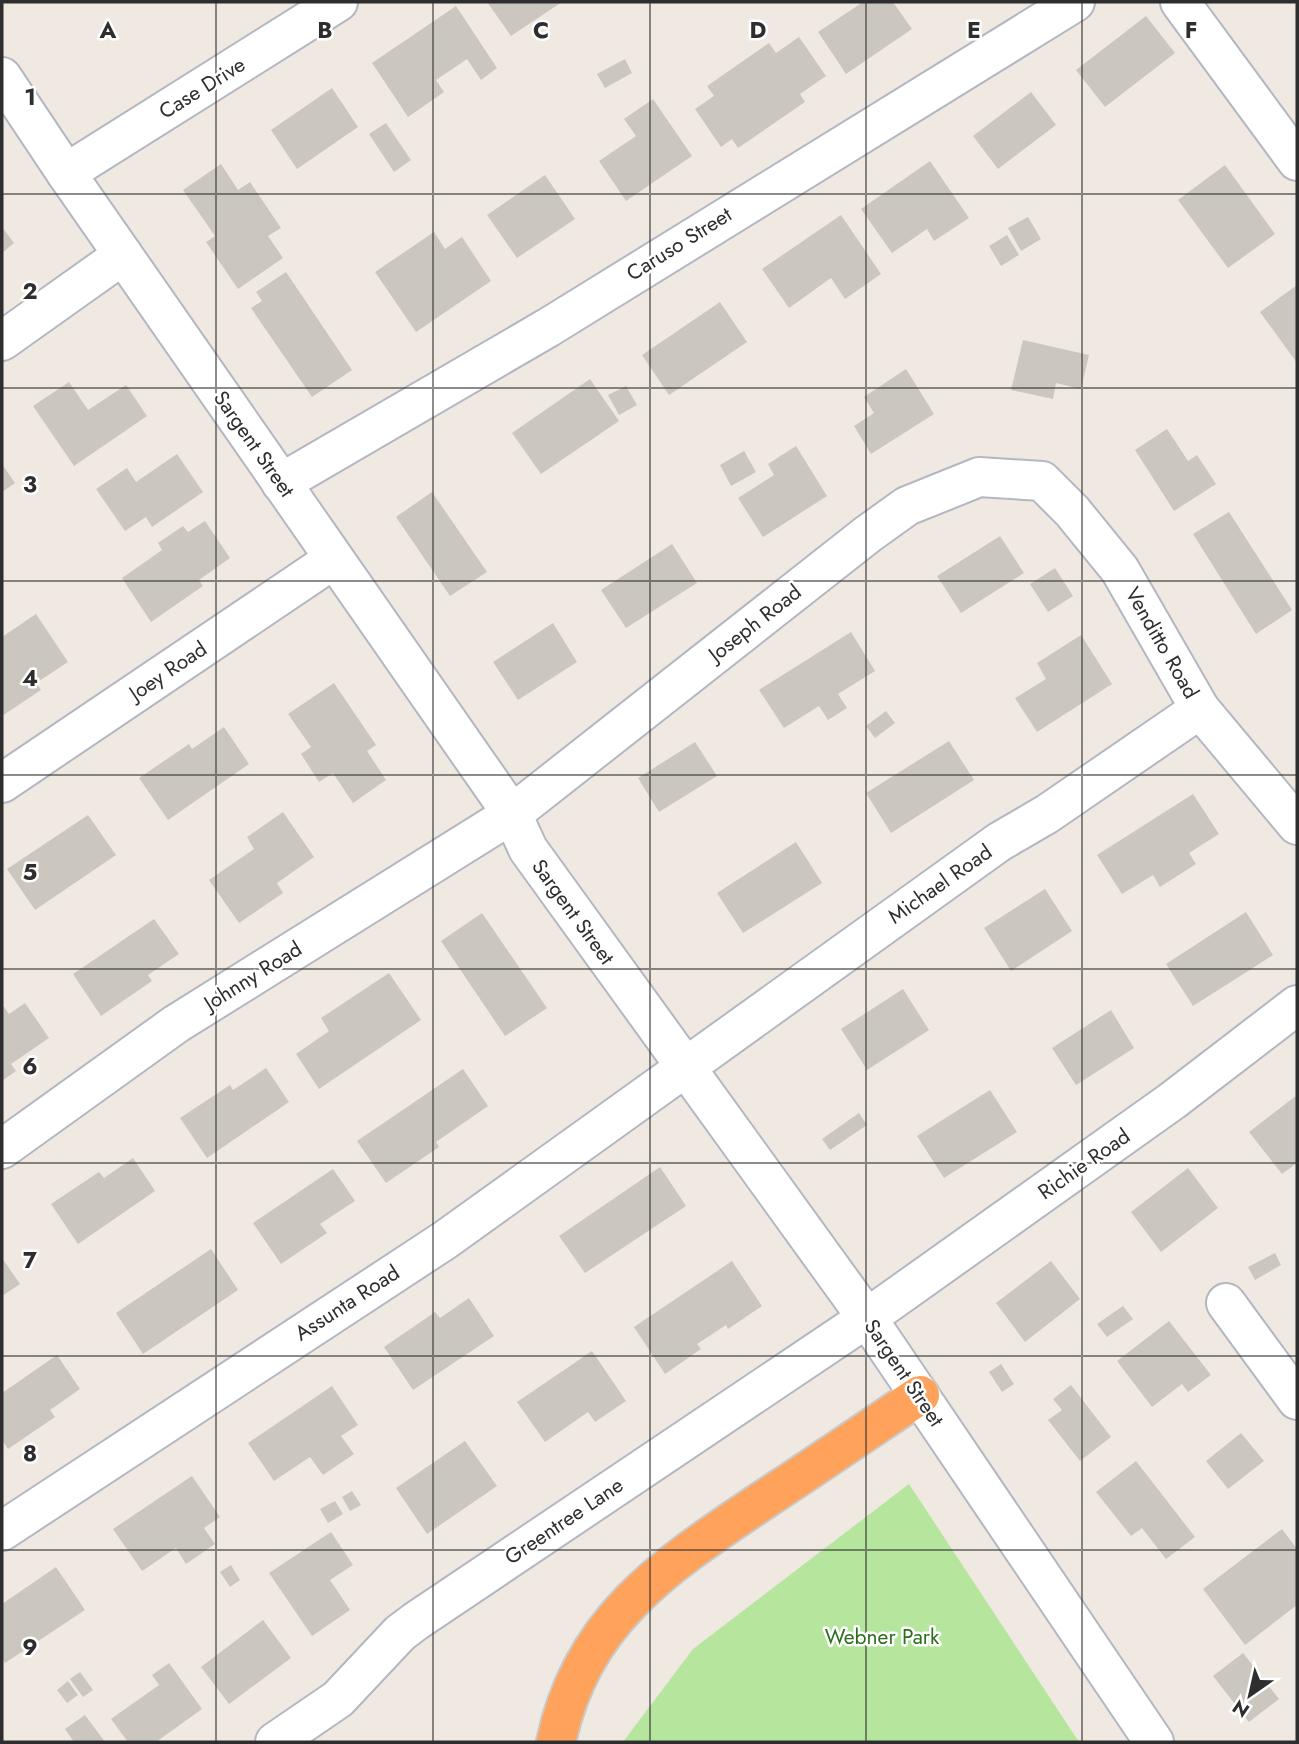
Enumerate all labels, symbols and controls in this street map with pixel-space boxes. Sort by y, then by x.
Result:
text: A [99,13,117,47]
text: B [317,13,333,47]
text: C [533,13,549,47]
text: D [750,13,767,47]
text: E [967,13,981,47]
text: F [1185,13,1197,47]
street label: Case Drive [153,50,251,126]
text: 1 [24,80,36,114]
street label: Caruso Street [621,200,737,288]
text: 2 [22,274,38,308]
street label: Sargent Street [206,385,302,503]
text: 3 [23,467,37,501]
street label: Joseph Road [700,577,808,671]
street label: Venditto Road [1118,582,1206,704]
street label: Joey Road [121,634,213,710]
text: 4 [22,661,38,695]
street label: Michael Road [882,837,998,931]
street label: Sargent Street [524,853,622,971]
text: 5 [23,855,37,889]
street label: Johnny Road [196,934,308,1020]
text: 6 [22,1049,38,1083]
street label: Richie Road [1032,1121,1136,1207]
text: 7 [23,1243,37,1277]
street label: Assunta Road [289,1258,405,1348]
street label: Sargent Street [857,1313,951,1433]
text: 8 [23,1436,37,1470]
street label: Greentree Lane [499,1470,629,1572]
park label: Webner Park [825,1622,940,1652]
text: 9 [22,1630,38,1664]
north arrow [1215,1660,1285,1730]
text: N [1227,1693,1255,1724]

